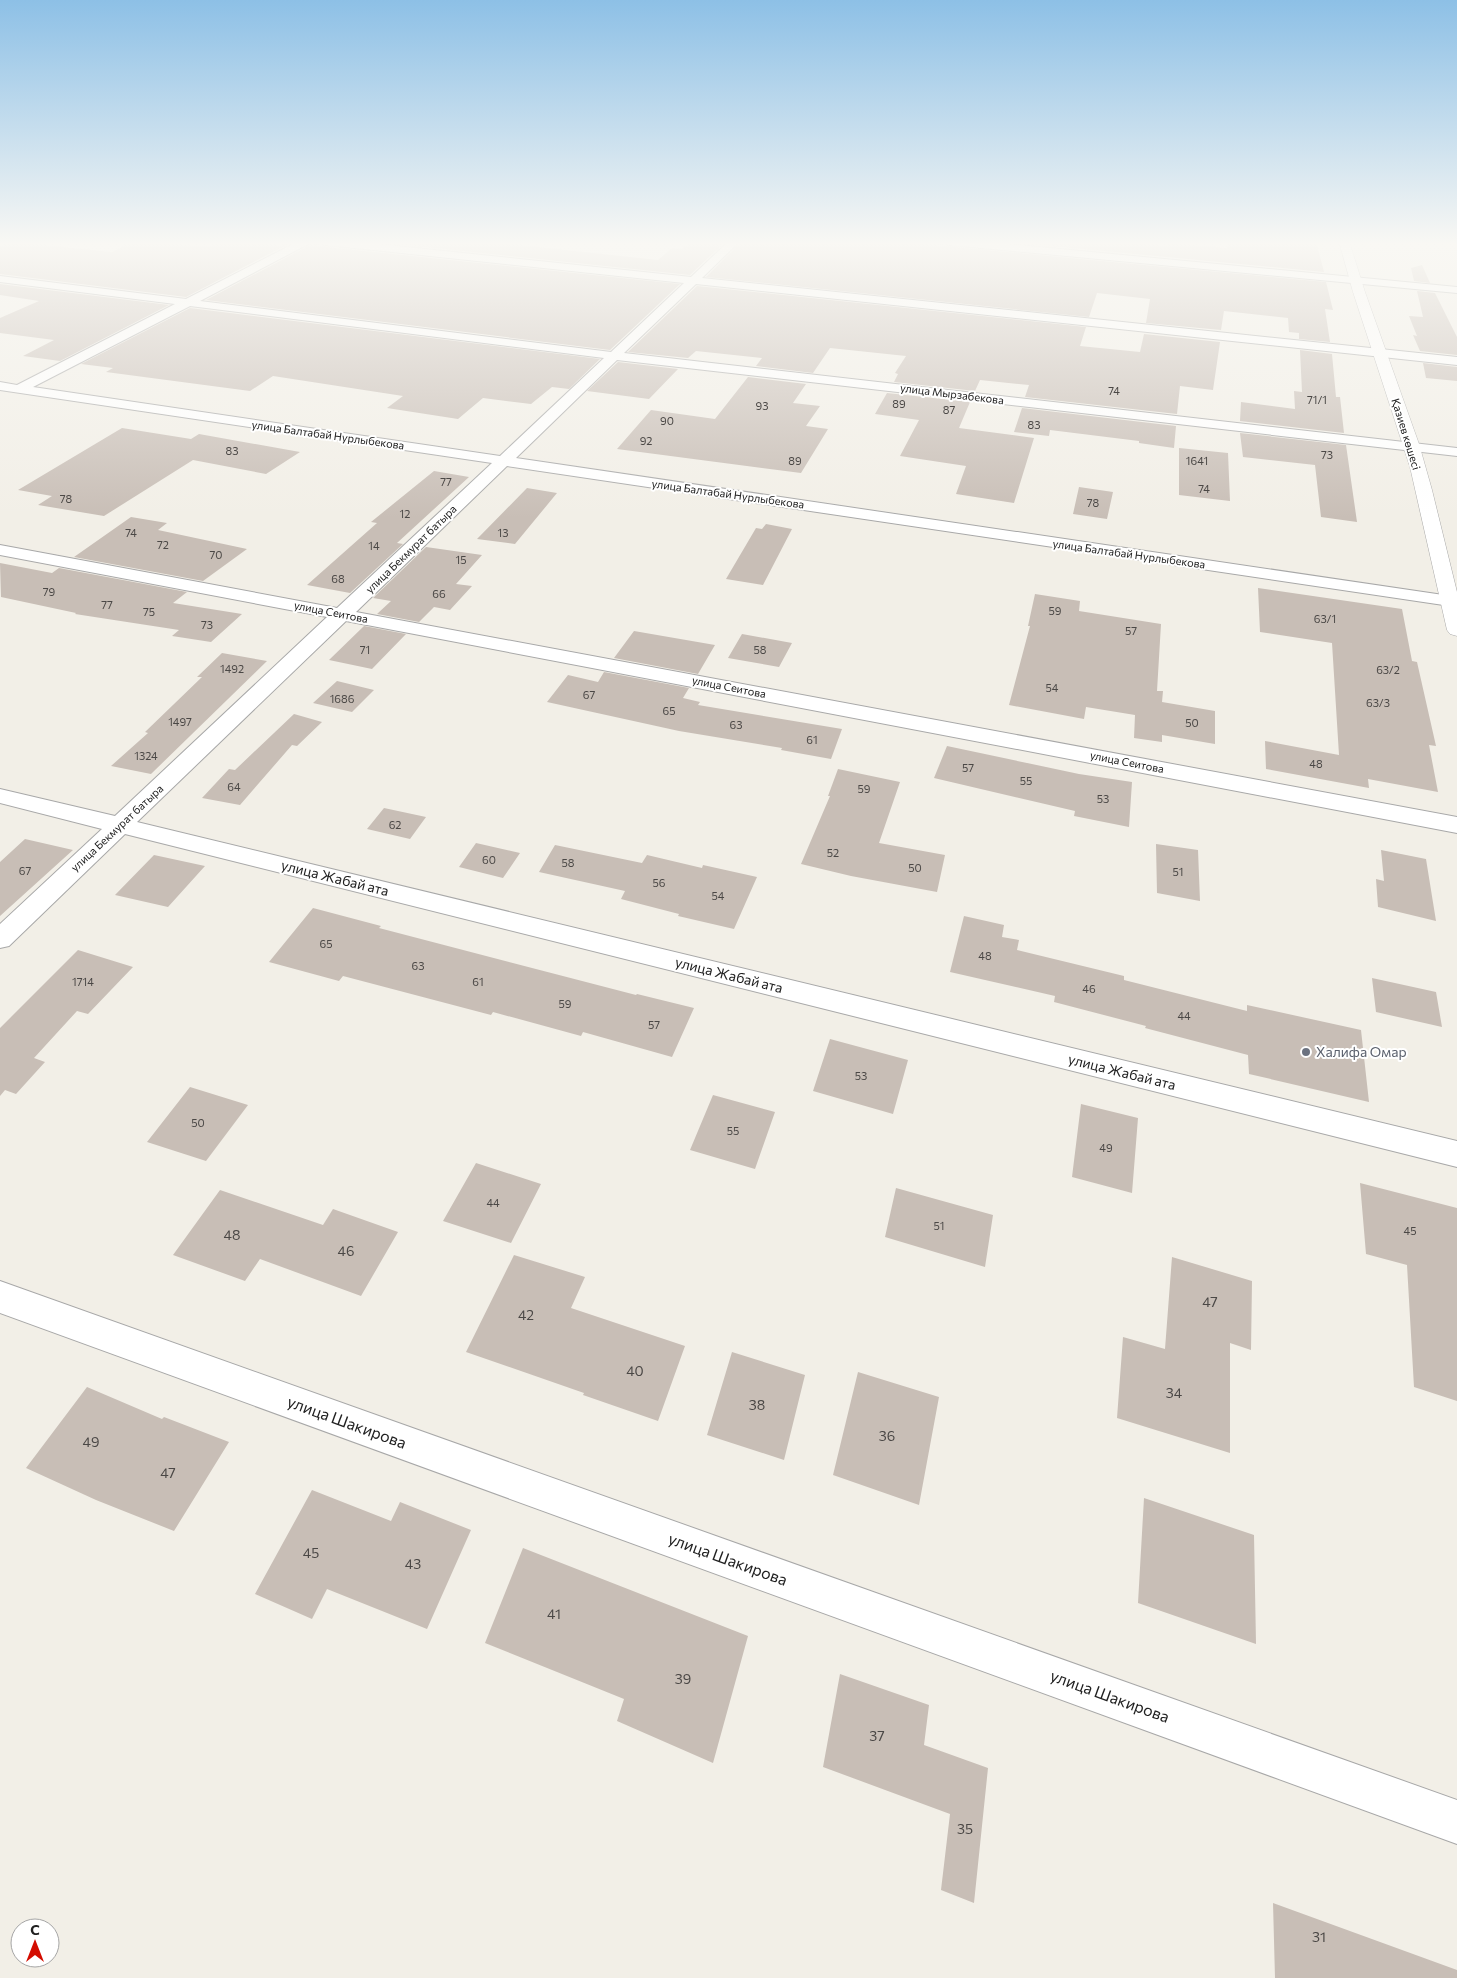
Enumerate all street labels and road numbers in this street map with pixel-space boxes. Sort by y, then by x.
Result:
street label: улица Мырзабекова [899,381,1005,406]
street label: Қазиев көшесі [1389,396,1424,471]
street label: улица Балтабай Нурлыбекова [251,417,405,452]
street label: улица Балтабай Нурлыбекова [651,476,805,511]
street label: улица Бекмурат батыра [362,502,459,595]
street label: улица Балтабай Нурлыбекова [1052,536,1206,571]
street label: улица Сеитова [293,598,369,625]
street label: улица Сеитова [691,673,767,700]
street label: улица Сеитова [1089,748,1165,775]
street label: улица Бекмурат батыра [68,782,165,874]
street label: улица Жабай ата [280,856,391,899]
street label: улица Жабай ата [674,953,785,996]
street label: улица Жабай ата [1067,1050,1178,1093]
street label: улица Шакирова [285,1391,409,1452]
street label: улица Шакирова [666,1528,790,1589]
street label: улица Шакирова [1048,1665,1172,1726]

